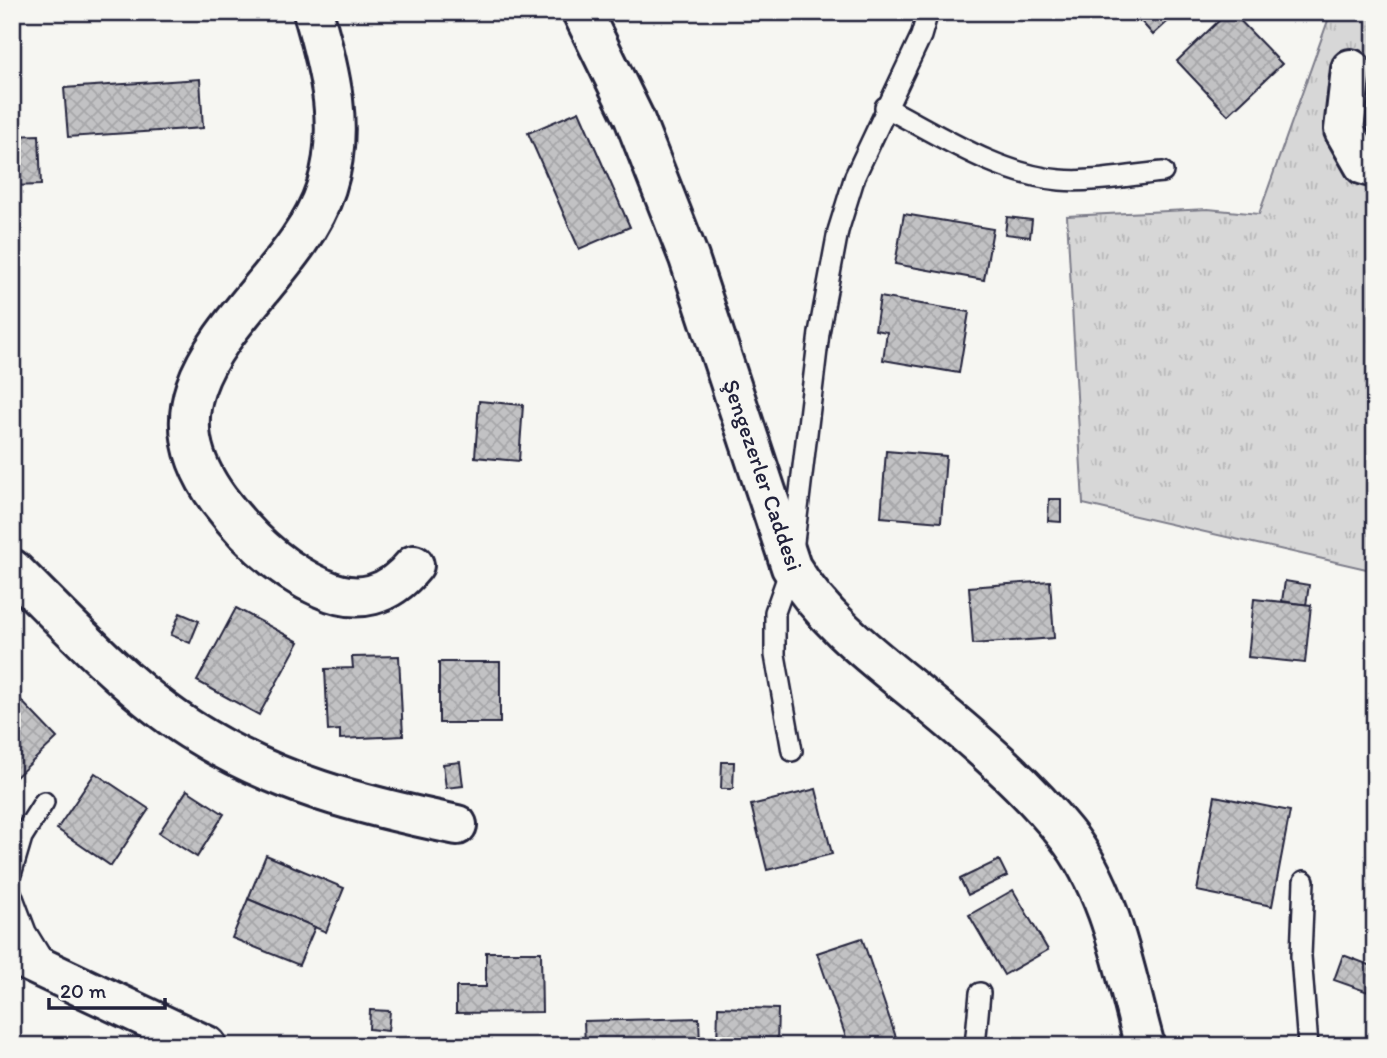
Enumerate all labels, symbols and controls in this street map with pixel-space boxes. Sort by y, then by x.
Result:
street label: Şengezerler Caddesi [717,376,809,574]
scale bar [49,967,164,1011]
text: 20 m [60,978,107,1003]

